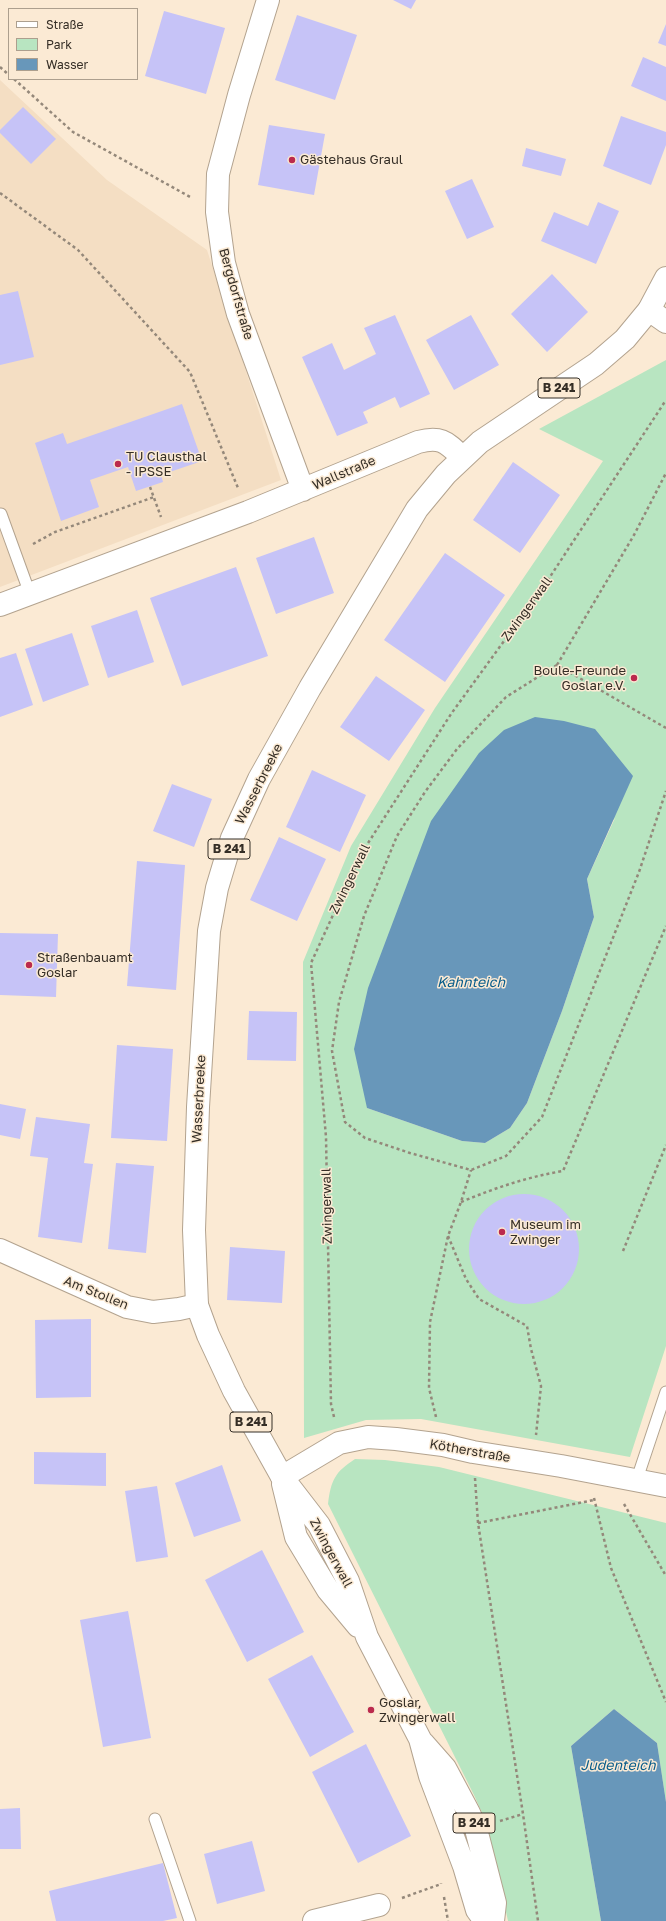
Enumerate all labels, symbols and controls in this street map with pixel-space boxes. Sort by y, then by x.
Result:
legend [8,8,138,80]
text: Straße [46,17,84,32]
text: Park [46,37,72,52]
text: Wasser [46,57,88,72]
place label: Gästehaus Graul [300,152,403,168]
marker: Gästehaus Graul [287,155,297,165]
street label: Bergdorfstraße [215,246,257,342]
road number: B 241 [538,378,580,398]
place label: TU Clausthal - IPSSE [126,449,207,480]
street label: Wallstraße [310,453,378,493]
marker: TU Clausthal - IPSSE [113,459,123,469]
street label: Zwingerwall [498,574,556,644]
place label: Boule-Freunde Goslar e.V. [534,663,626,694]
marker: Boule-Freunde Goslar e.V. [629,673,639,683]
street label: Wasserbreeke [232,741,286,827]
road number: B 241 [208,839,250,859]
street label: Zwingerwall [326,841,374,917]
place label: Straßenbauamt Goslar [37,950,133,981]
marker: Straßenbauamt Goslar [24,960,34,970]
water label: Kahnteich [437,975,505,991]
street label: Wasserbreeke [189,1054,209,1144]
street label: Zwingerwall [319,1168,335,1244]
place label: Museum im Zwinger [510,1217,581,1248]
marker: Museum im Zwinger [497,1227,507,1237]
street label: Am Stollen [61,1273,131,1313]
road number: B 241 [230,1412,272,1432]
street label: Kötherstraße [428,1436,512,1466]
street label: Zwingerwall [306,1516,356,1590]
place label: Goslar, Zwingerwall [379,1695,455,1726]
marker: Goslar, Zwingerwall [366,1705,376,1715]
water label: Judenteich [580,1758,656,1774]
road number: B 241 [453,1813,495,1833]

